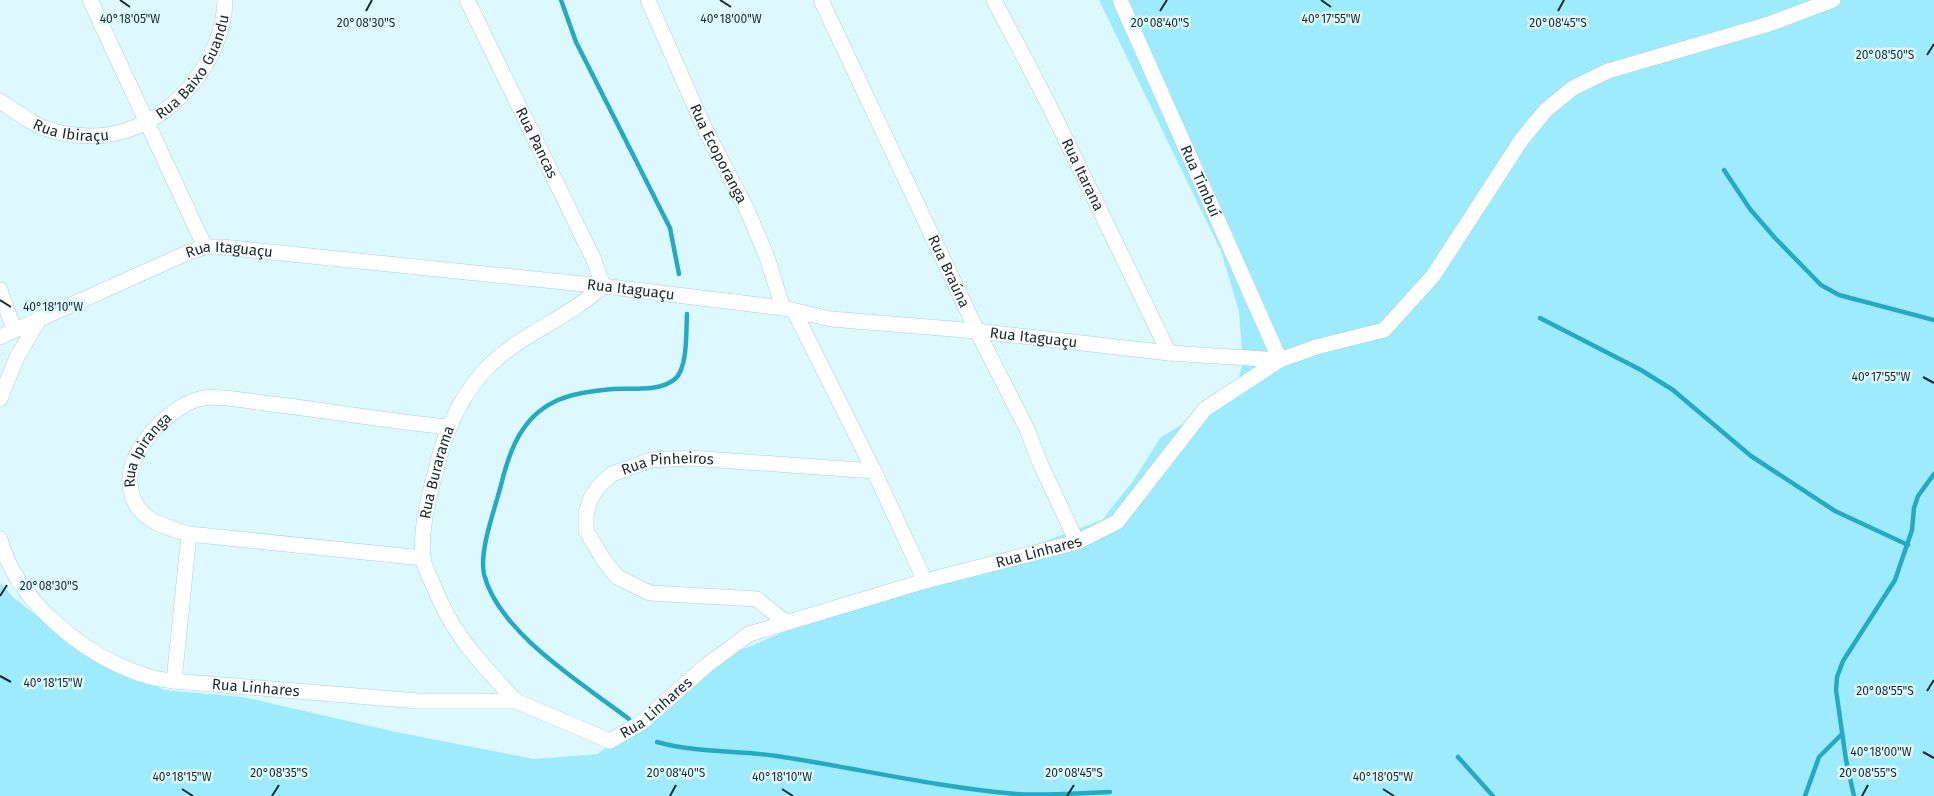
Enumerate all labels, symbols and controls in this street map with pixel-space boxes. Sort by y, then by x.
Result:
text: 40°18'05"W [100,12,160,26]
text: 40°18'00"W [700,12,762,26]
text: 40°17'55"W [1302,12,1361,26]
street label: Rua Baixo Guandu [152,13,233,123]
text: 20°08'30"S [337,16,396,30]
text: 20°08'40"S [1131,16,1190,30]
text: 20°08'45"S [1529,16,1587,30]
text: 20°08'50"S [1856,48,1915,62]
street label: Rua Ecoporanga [686,101,751,206]
street label: Rua Pancas [512,104,562,181]
street label: Rua Ibiraçu [30,115,110,145]
street label: Rua Itarana [1058,136,1108,214]
street label: Rua Timbuí [1177,142,1224,220]
street label: Rua Braúna [924,232,974,311]
street label: Rua Itaguaçu [183,238,274,262]
street label: Rua Itaguaçu [586,275,676,304]
text: 40°18'10"W [23,300,83,314]
street label: Rua Itaguaçu [989,324,1078,351]
text: 40°17'55"W [1852,370,1911,384]
street label: Rua Ipiranga [121,408,175,488]
street label: Rua Burarama [416,423,458,520]
street label: Rua Pinheiros [619,449,715,479]
street label: Rua Linhares [994,532,1085,572]
text: 20°08'30"S [20,579,79,593]
street label: Rua Linhares [617,673,696,742]
street label: Rua Linhares [211,675,300,700]
text: 40°18'15"W [23,676,83,690]
text: 20°08'55"S [1856,684,1914,698]
text: 40°18'00"W [1850,745,1912,759]
text: 20°08'35"S [250,766,308,780]
text: 20°08'40"S [647,766,706,780]
text: 20°08'45"S [1045,766,1103,780]
text: 20°08'55"S [1839,766,1897,780]
text: 40°18'15"W [152,770,212,784]
text: 40°18'10"W [752,770,812,784]
text: 40°18'05"W [1353,770,1413,784]

